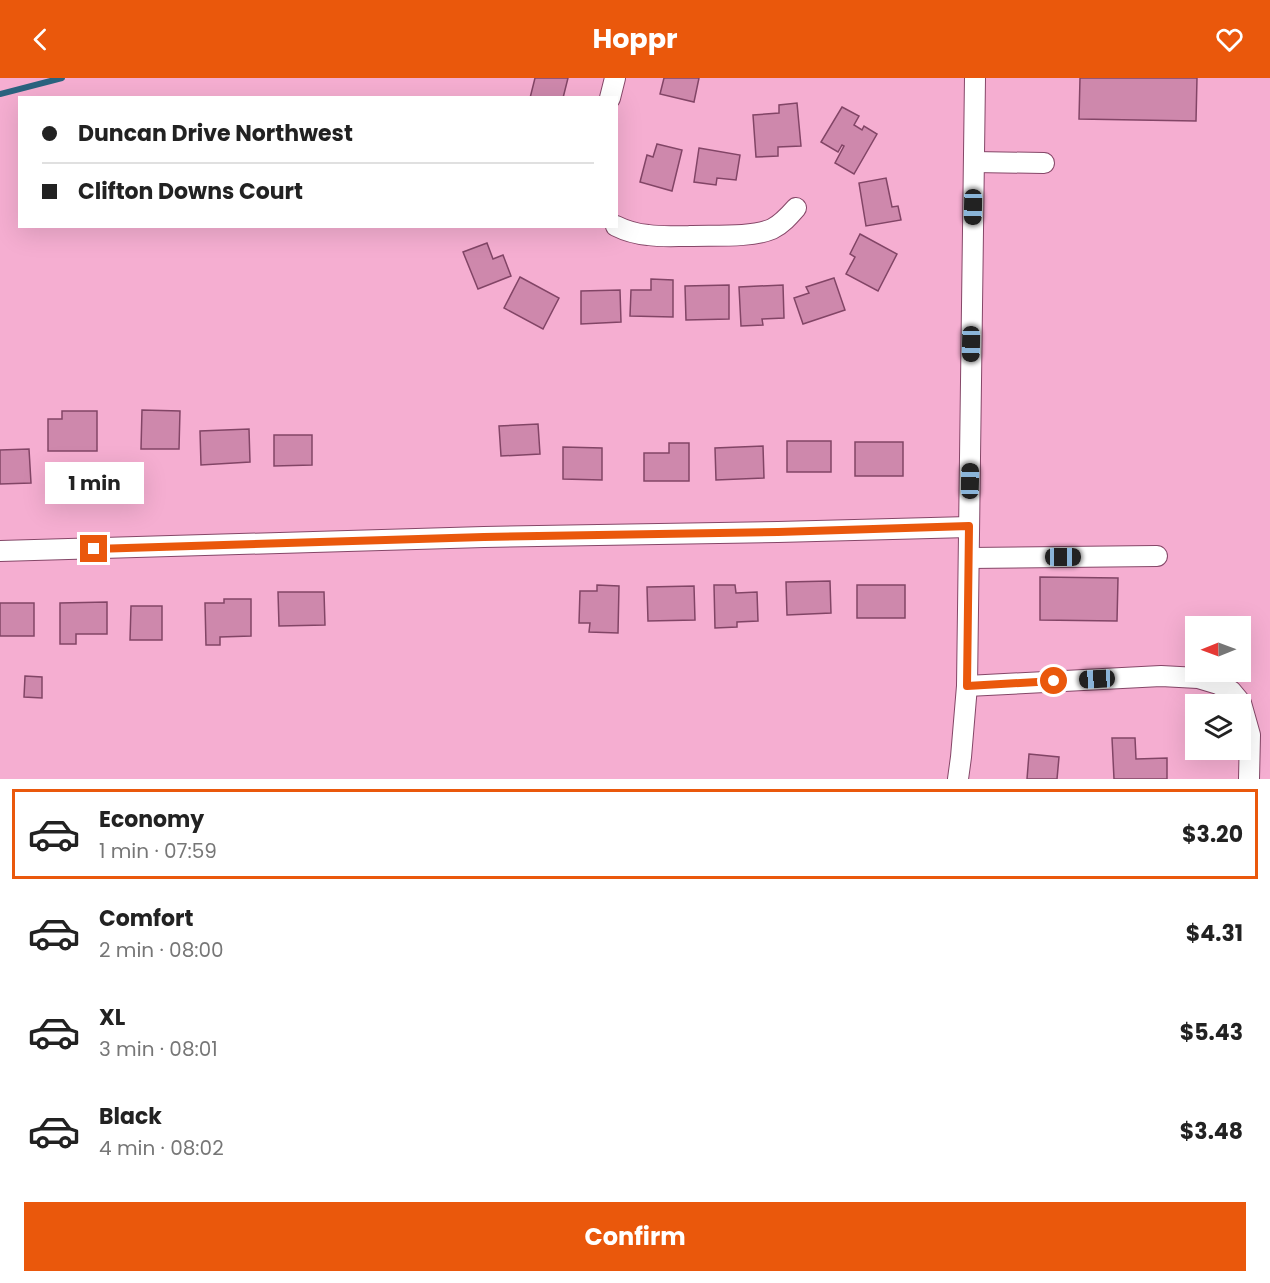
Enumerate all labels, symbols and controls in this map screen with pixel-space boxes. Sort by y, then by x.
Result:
text: Hoppr [592,20,678,57]
icon: back [24,23,57,56]
icon: heart [1213,23,1246,56]
text: Duncan Drive Northwest [78,118,353,149]
text: Clifton Downs Court [78,176,303,207]
car [964,189,982,225]
car [962,326,980,362]
callout: 1 min [44,462,144,504]
car [961,463,979,499]
text: 1 min [68,469,121,497]
route end [80,535,107,562]
car [1045,548,1081,566]
north arrow [1185,616,1251,682]
map controls [1185,616,1251,760]
route start [1040,667,1067,694]
car [1079,669,1115,689]
button: layers [1185,694,1251,760]
text: Economy [99,804,204,835]
icon: car [27,807,81,861]
text: $3.20 [1182,819,1243,850]
text: 1 min · 07:59 [99,837,217,865]
text: Comfort [99,903,193,934]
icon: car [27,906,81,960]
text: $4.31 [1186,918,1243,949]
text: 2 min · 08:00 [99,936,224,964]
text: XL [99,1002,125,1033]
icon: car [27,1005,81,1059]
text: $5.43 [1180,1017,1243,1048]
text: 3 min · 08:01 [99,1035,218,1063]
text: Black [99,1101,162,1132]
icon: car [27,1104,81,1158]
text: $3.48 [1180,1116,1243,1147]
text: 4 min · 08:02 [99,1134,224,1162]
button: Confirm [24,1202,1246,1271]

